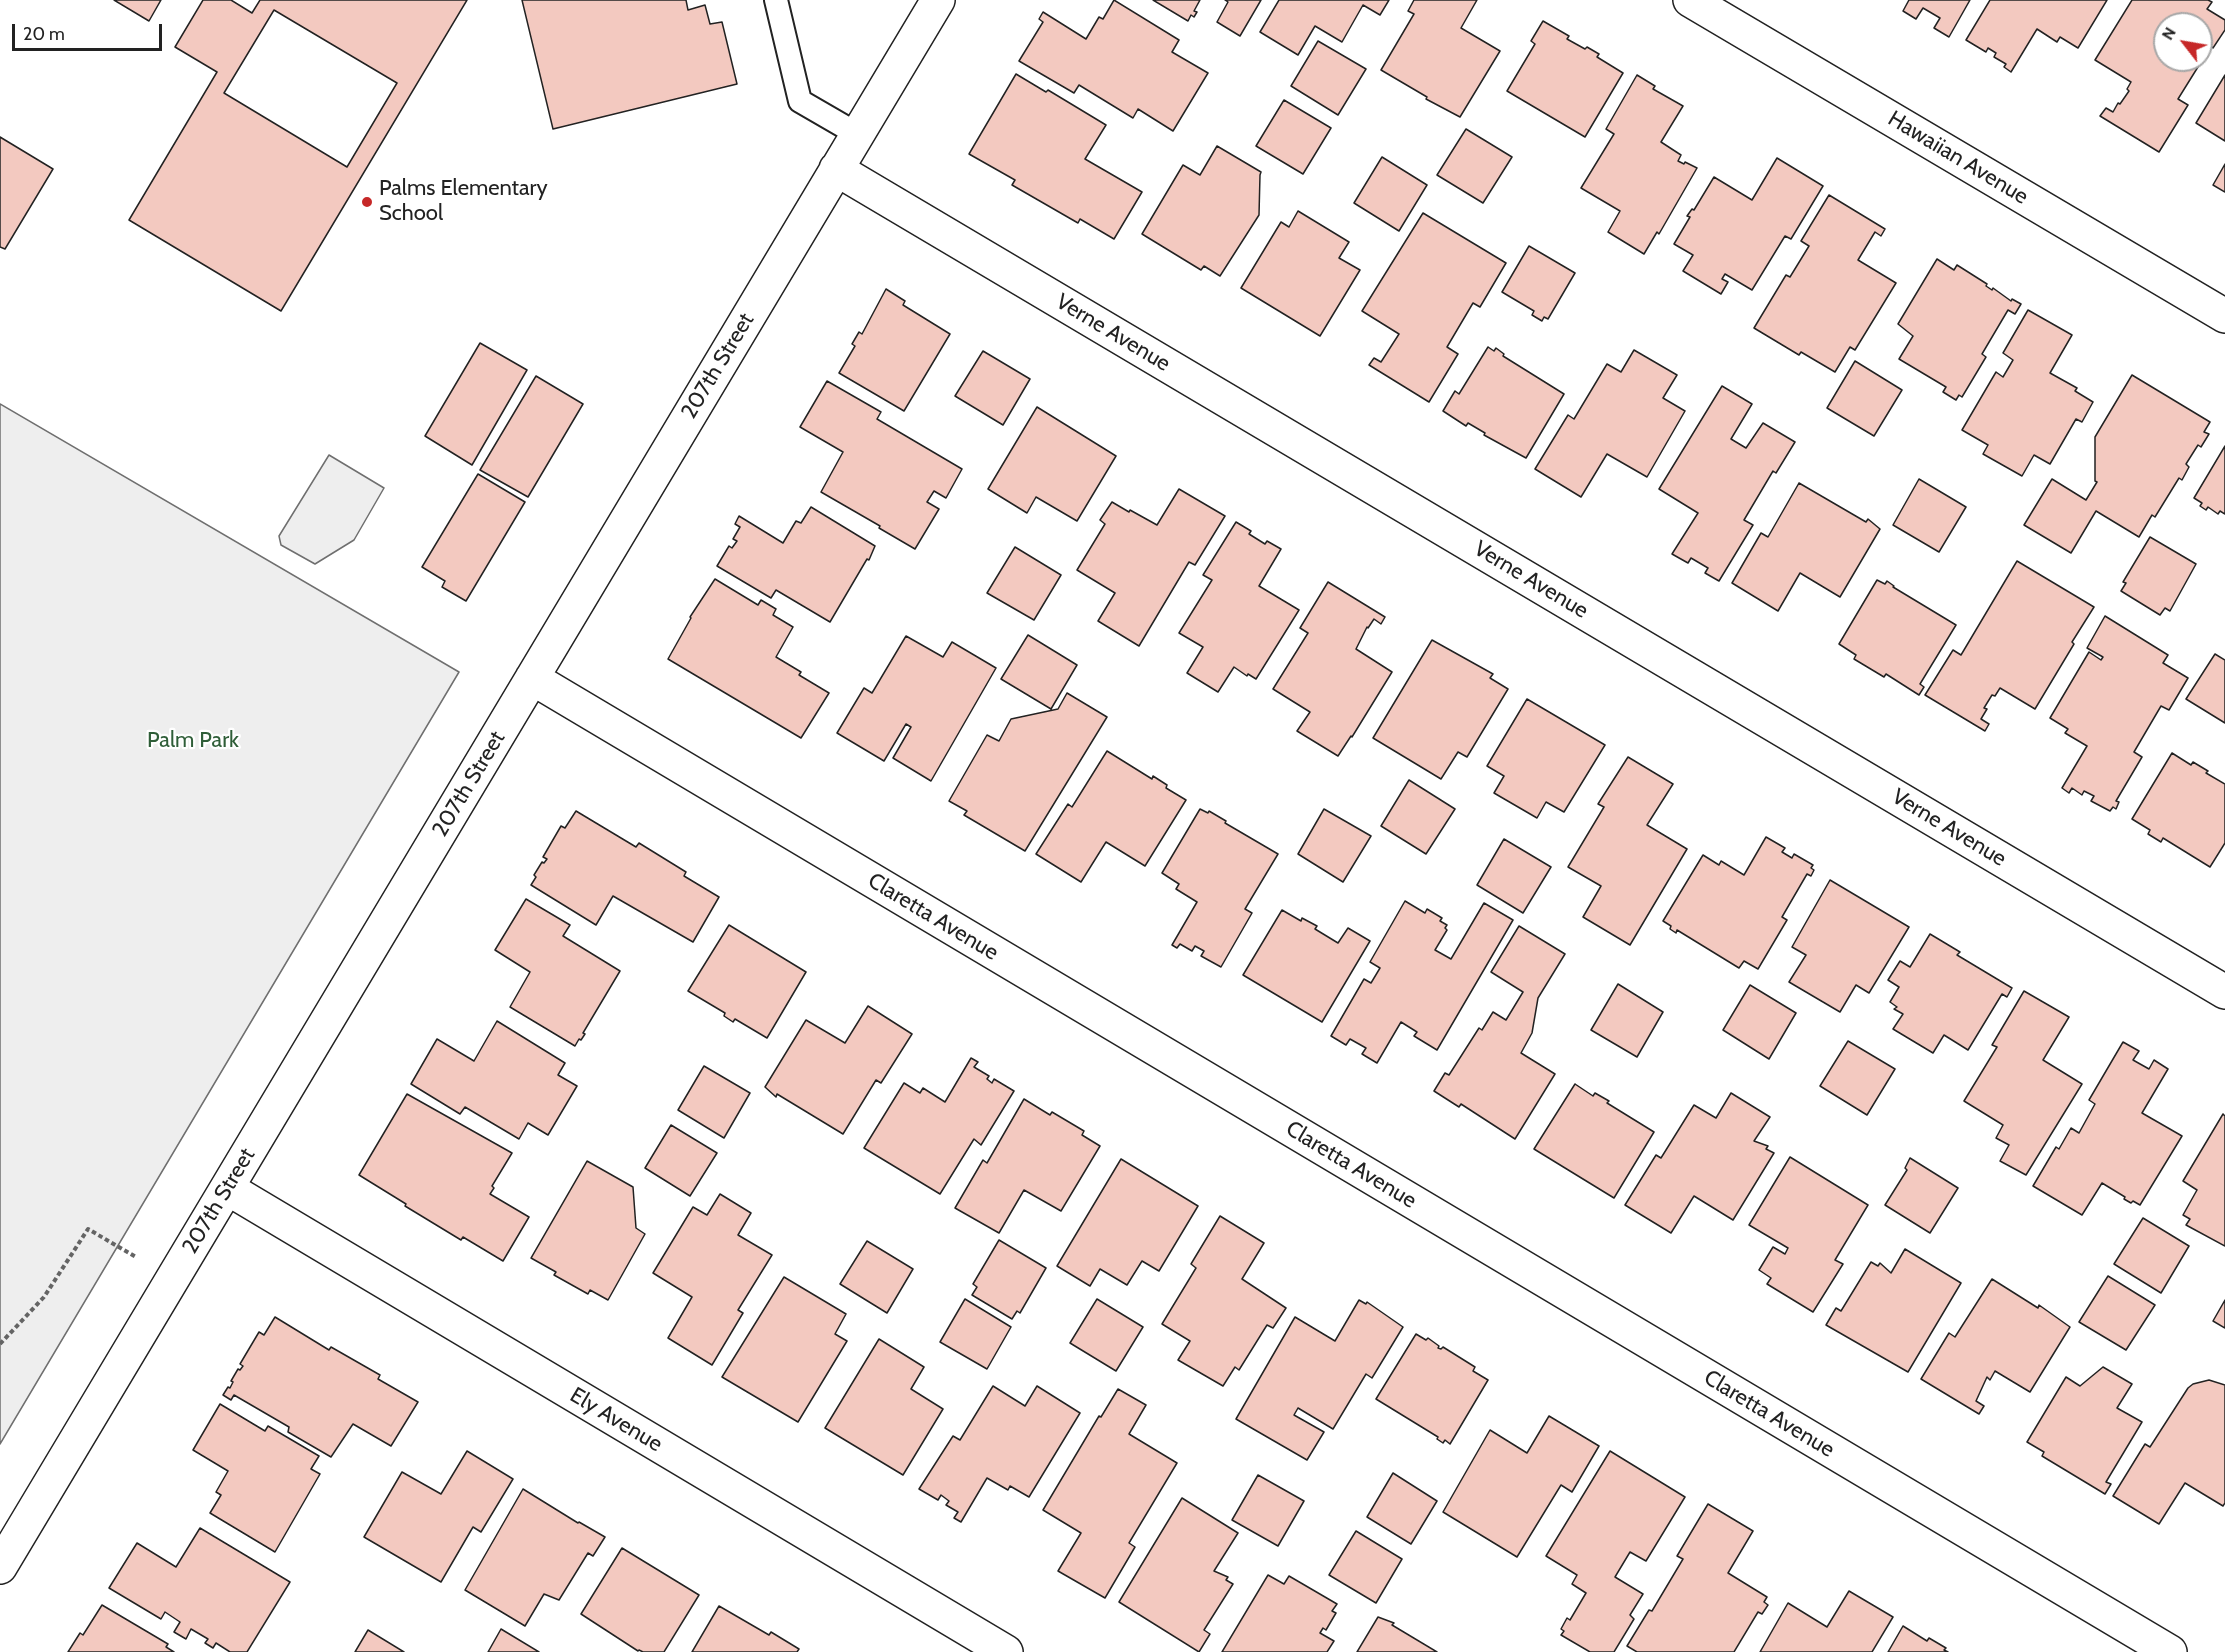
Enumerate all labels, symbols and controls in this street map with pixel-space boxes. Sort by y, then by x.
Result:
scale bar [15,12,165,50]
north arrow [2153,12,2213,72]
text: 20 m [23,23,65,45]
text: N [2158,24,2180,43]
street label: Hawaiian Avenue [1883,106,2033,210]
place label: Palms Elementary School [379,176,548,228]
marker: Palms Elementary School [360,195,374,209]
street label: Verne Avenue [1051,289,1175,377]
street label: 207th Street [676,308,760,424]
street label: Verne Avenue [1469,536,1593,624]
street label: 207th Street [427,726,511,842]
park label: Palm Park [147,728,239,754]
street label: Verne Avenue [1887,784,2011,872]
street label: Claretta Avenue [863,868,1003,966]
street label: Claretta Avenue [1281,1116,1421,1214]
street label: 207th Street [177,1143,261,1259]
street label: Claretta Avenue [1699,1365,1839,1463]
street label: Ely Avenue [565,1382,667,1458]

